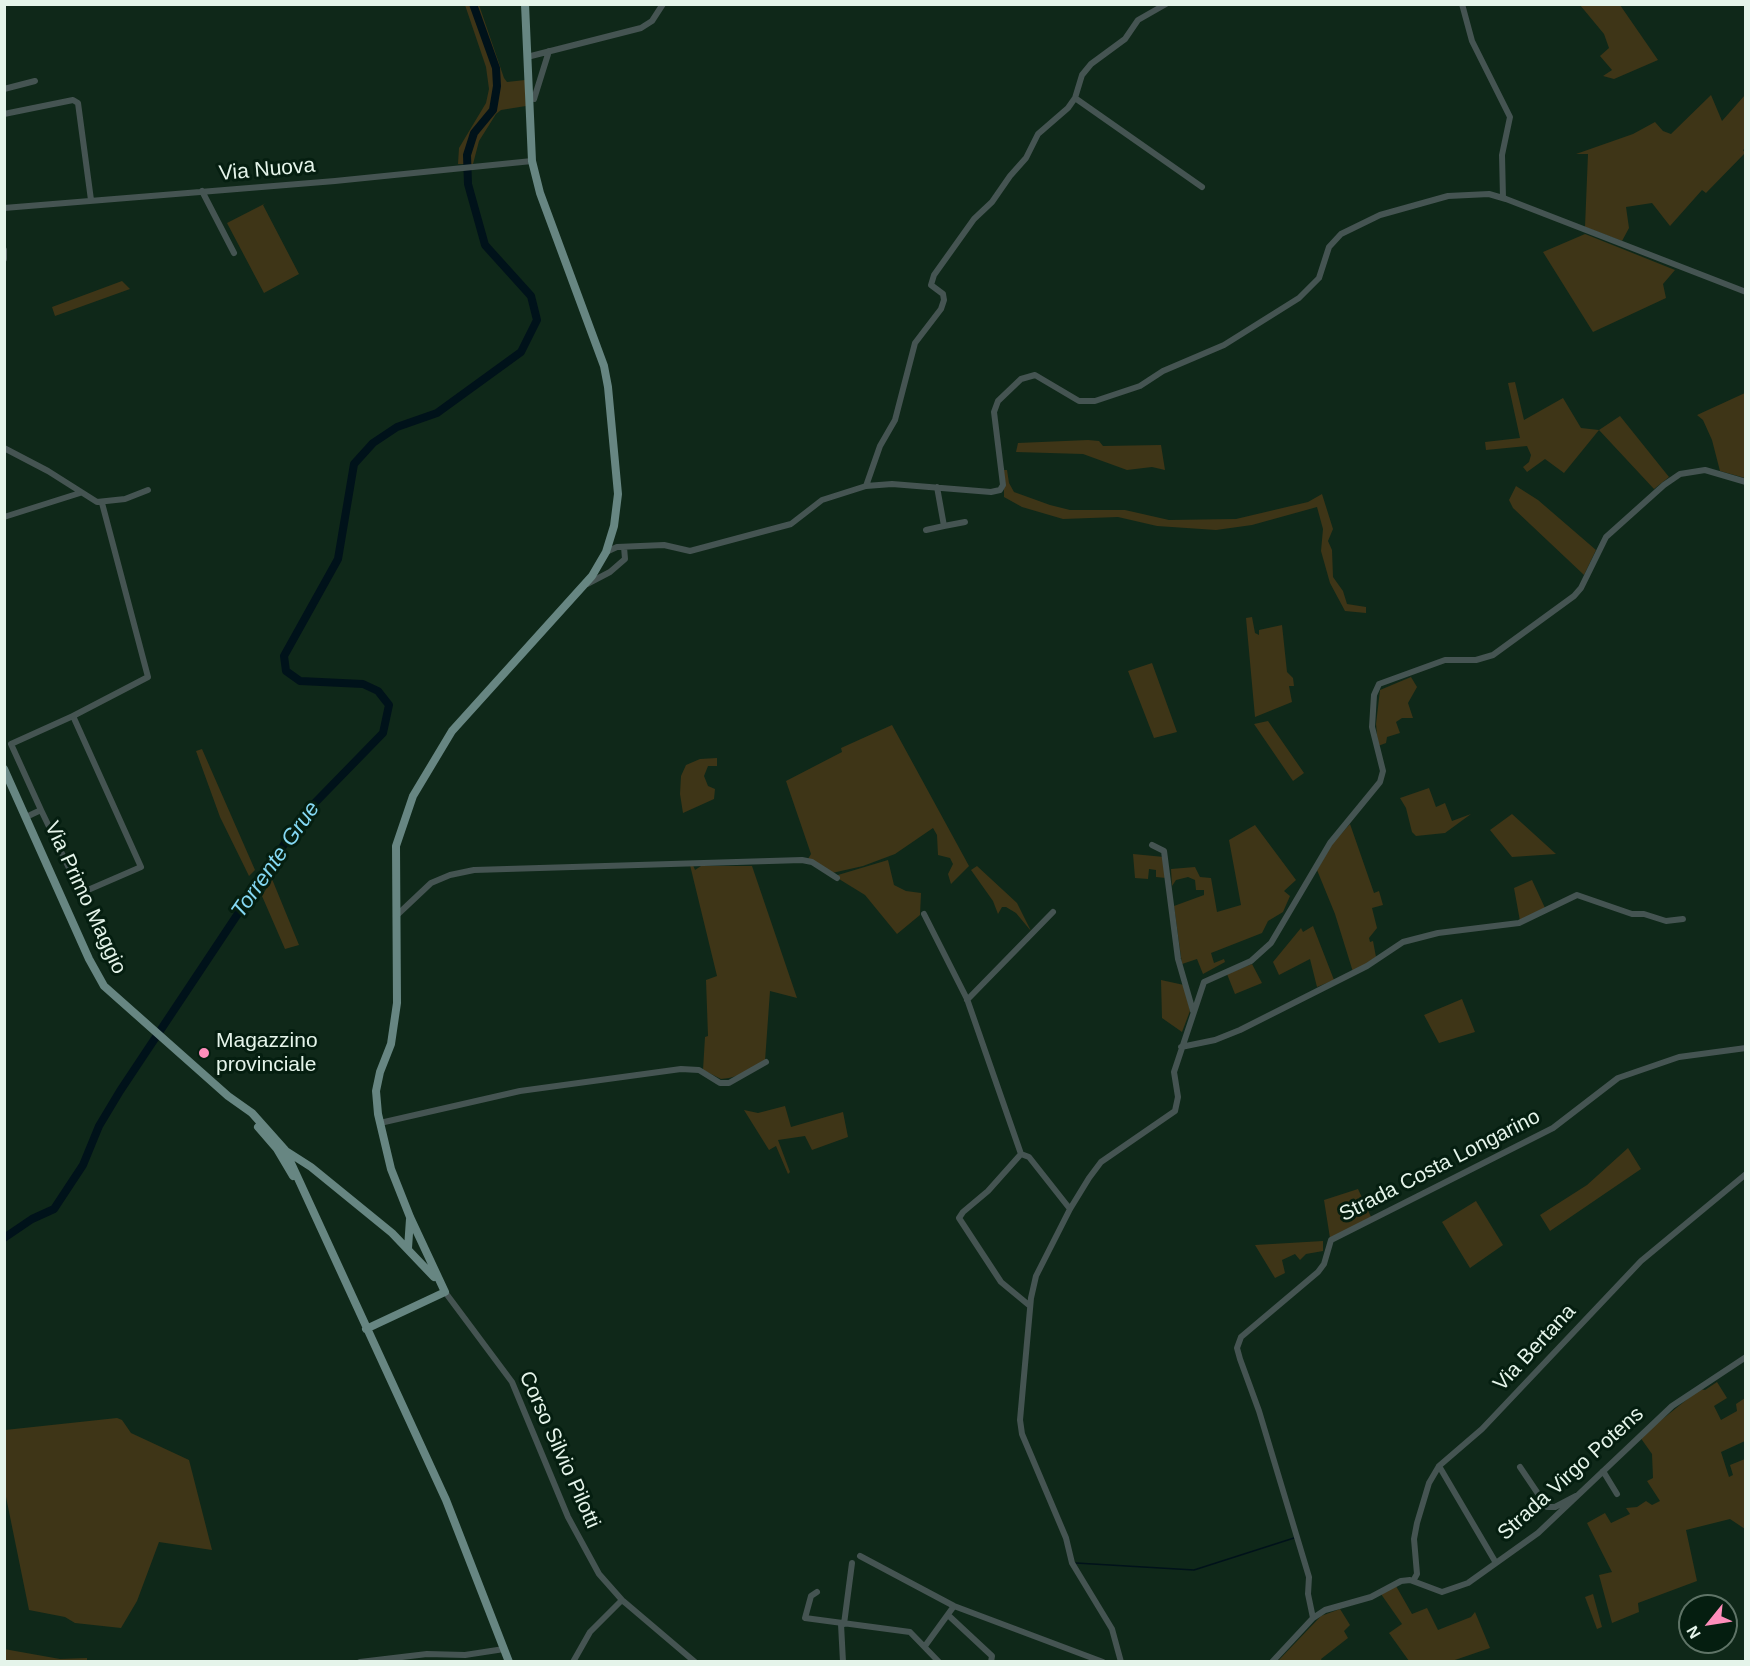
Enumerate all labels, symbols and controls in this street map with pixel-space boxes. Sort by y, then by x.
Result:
street label: Via Nuova [218,153,316,187]
water label: Torrente Grue [226,797,326,923]
street label: Via Primo Maggio [39,818,131,978]
place label: Magazzino provinciale [216,1028,318,1078]
marker: Magazzino provinciale [197,1046,211,1060]
street label: Strada Costa Longarino [1335,1104,1545,1228]
street label: Via Bertana [1488,1299,1582,1397]
street label: Corso Silvio Pilotti [513,1368,605,1532]
street label: Strada Virgo Potens [1493,1402,1649,1546]
north arrow [1678,1594,1738,1654]
text: N [1683,1623,1704,1642]

